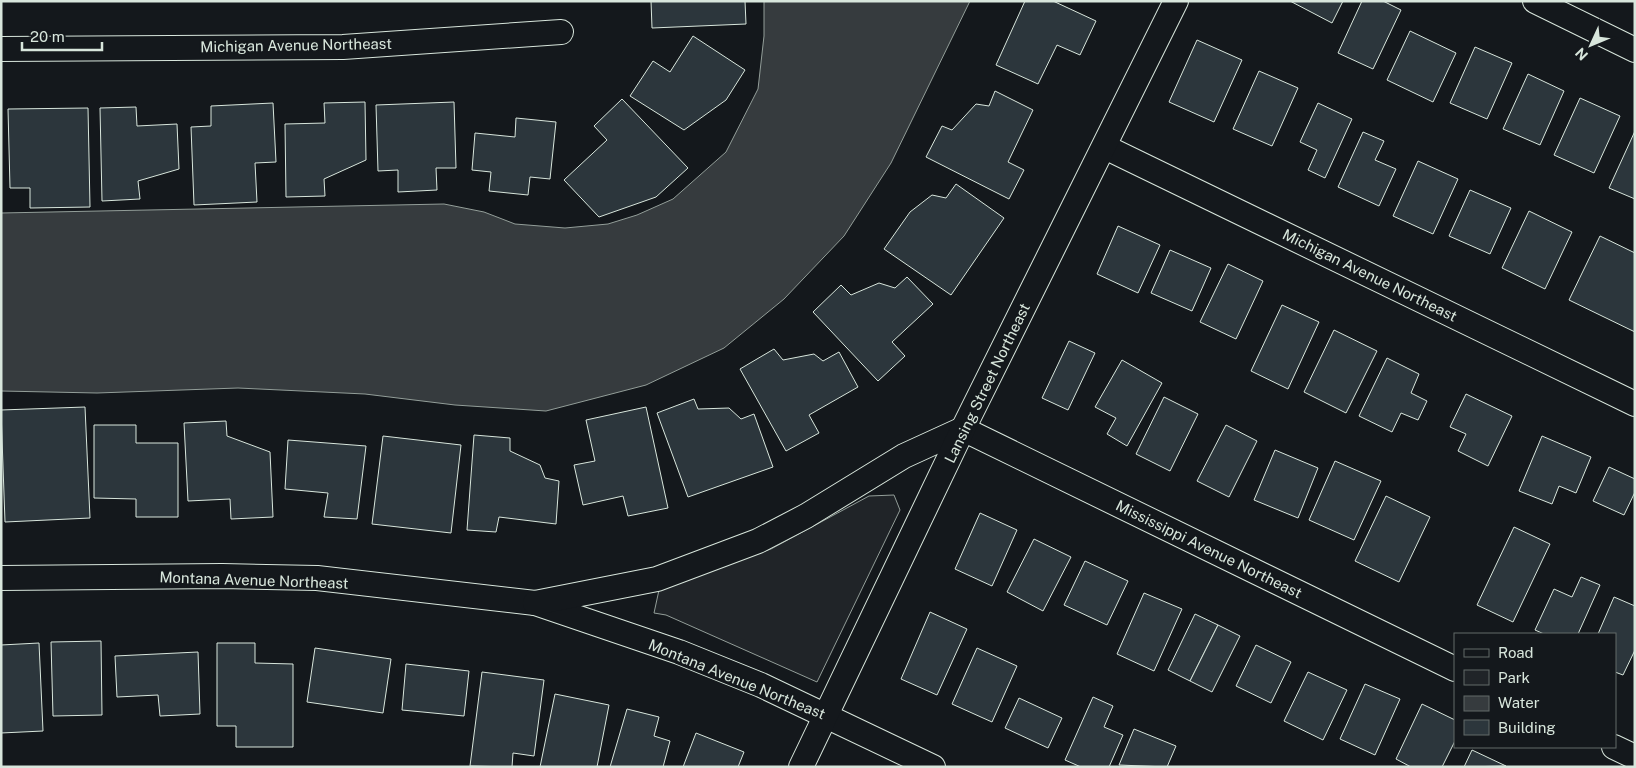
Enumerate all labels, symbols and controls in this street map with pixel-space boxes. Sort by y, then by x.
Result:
scale bar [22,20,102,52]
north arrow [1566,20,1616,70]
text: 20 m [30,28,65,45]
street label: Michigan Avenue Northeast [200,35,392,55]
text: N [1572,45,1591,64]
street label: Michigan Avenue Northeast [1280,225,1460,325]
street label: Lansing Street Northeast [941,300,1033,466]
street label: Mississippi Avenue Northeast [1113,496,1305,602]
street label: Montana Avenue Northeast [159,568,349,592]
legend [1454,633,1616,748]
street label: Montana Avenue Northeast [646,636,828,722]
text: Road [1498,644,1534,661]
text: Park [1498,669,1530,686]
text: Water [1498,694,1540,711]
text: Building [1498,719,1556,736]

